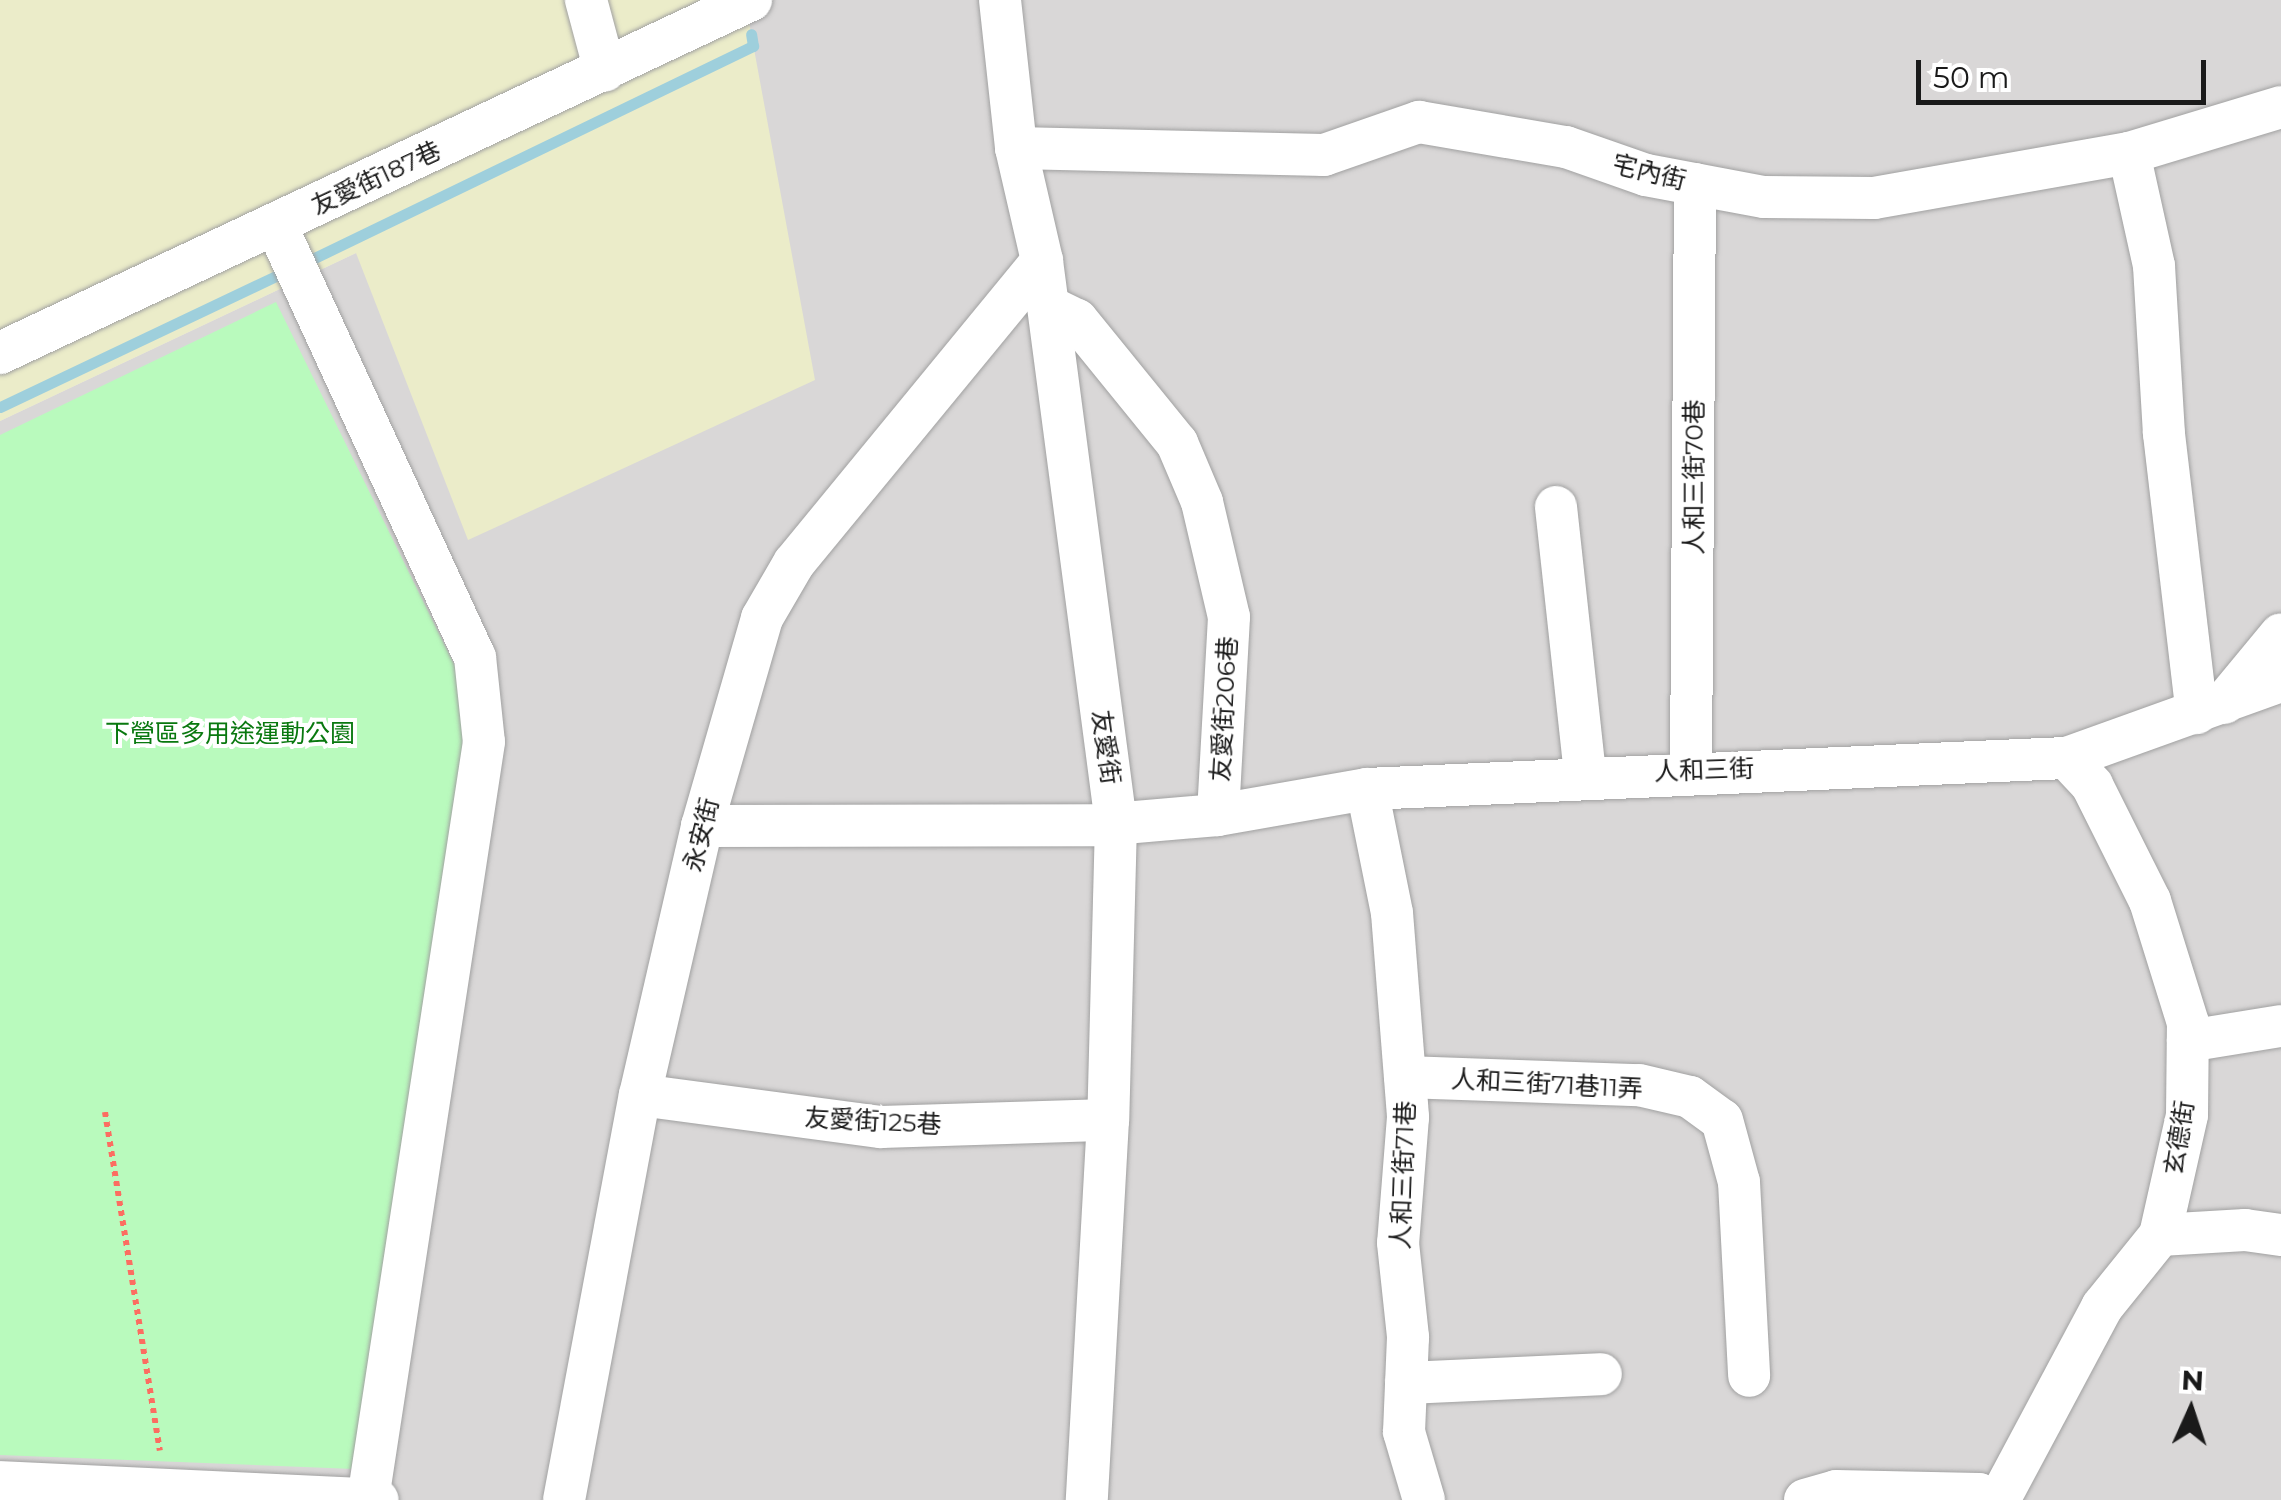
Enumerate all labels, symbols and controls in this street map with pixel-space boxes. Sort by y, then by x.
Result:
scale bar [1921,40,2211,102]
text: 50 m [1933,59,2010,96]
street label: 友愛街187巷 [306,135,446,221]
street label: 宅內街 [1609,148,1689,196]
street label: 人和三街70巷 [1679,399,1709,555]
street label: 友愛街206巷 [1205,635,1243,783]
street label: 友愛街 [1086,708,1126,786]
park label: 下營區多用途運動公園 [105,718,355,748]
street label: 人和三街 [1654,753,1754,787]
street label: 永安街 [677,795,725,875]
street label: 人和三街71巷11弄 [1450,1064,1644,1104]
street label: 玄德街 [2158,1099,2200,1177]
street label: 人和三街71巷 [1385,1100,1421,1250]
street label: 友愛街125巷 [804,1102,942,1140]
north arrow [2141,1360,2241,1460]
text: N [2180,1362,2205,1398]

